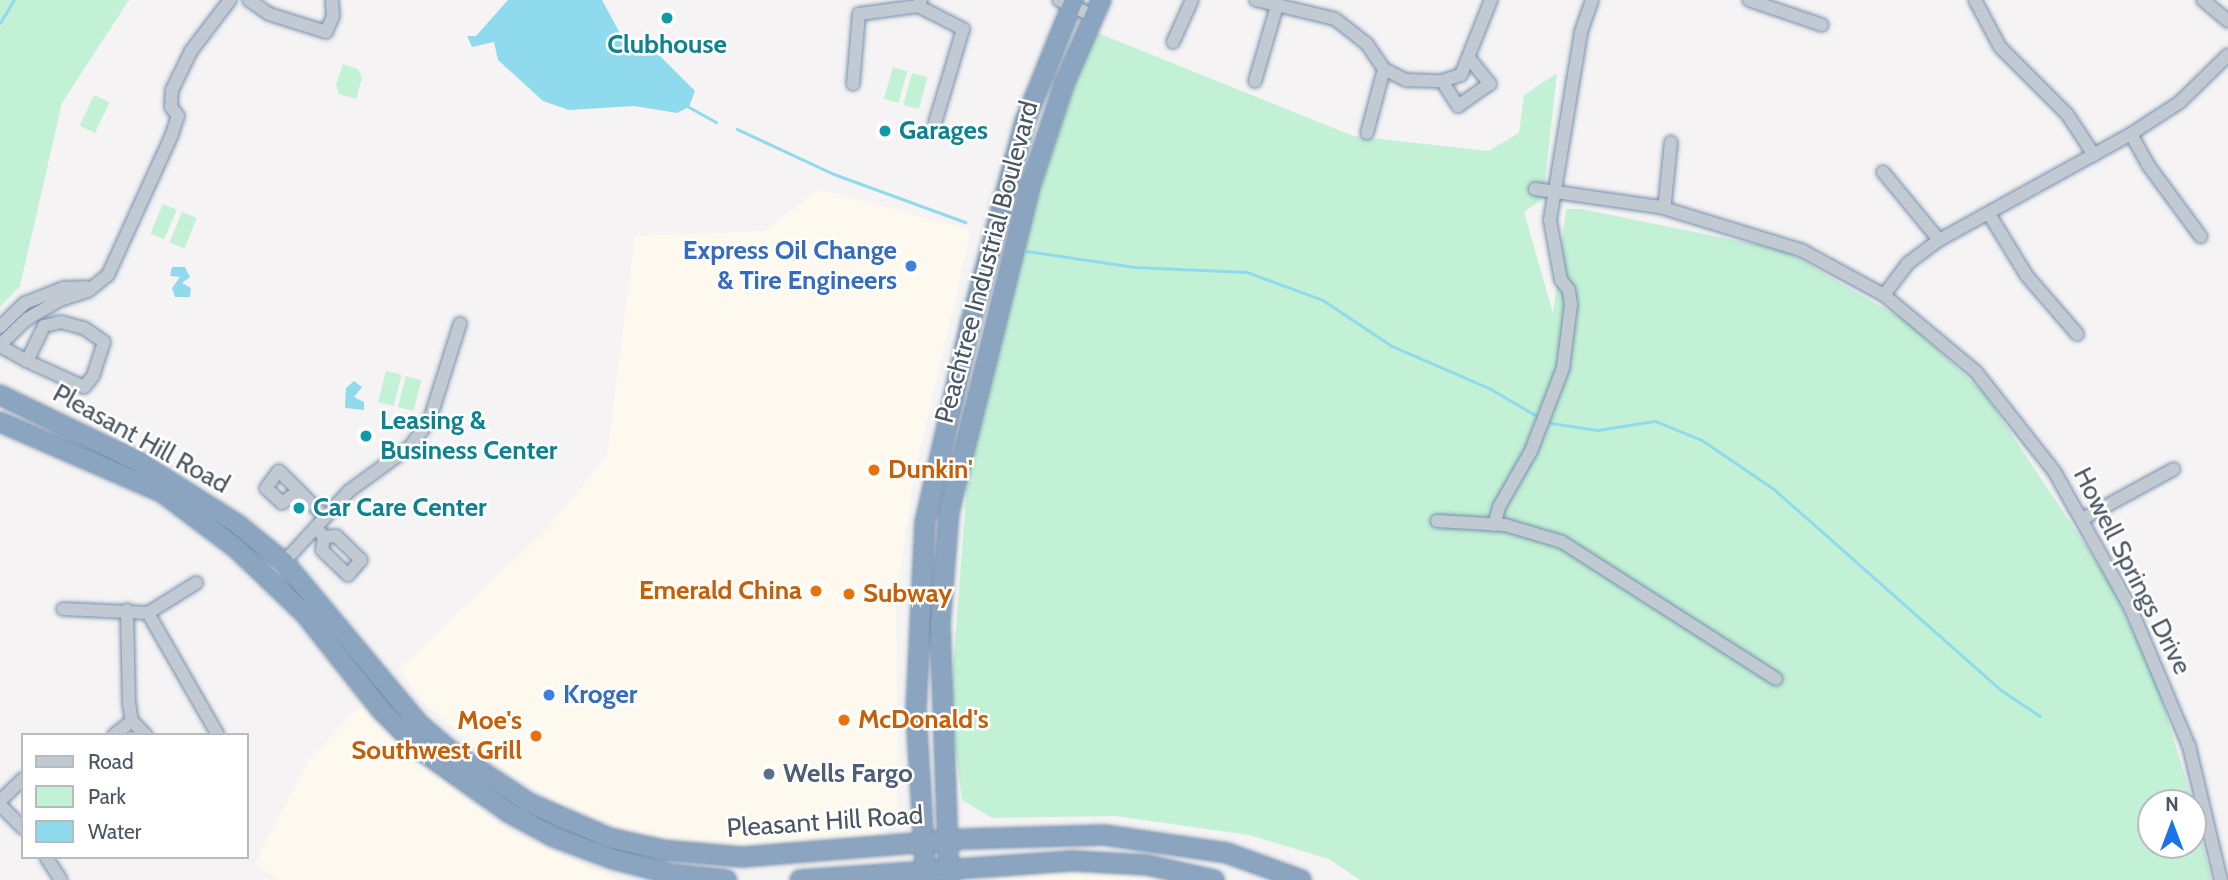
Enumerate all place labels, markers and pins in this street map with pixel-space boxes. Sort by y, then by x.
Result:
marker: Clubhouse [659,10,675,26]
place label: Clubhouse [607,29,727,61]
place label: Garages [899,115,988,147]
marker: Garages [877,123,893,139]
place label: Express Oil Change & Tire Engineers [683,235,897,296]
marker: Express Oil Change & Tire Engineers [903,258,919,274]
place label: Leasing & Business Center [380,405,557,466]
marker: Leasing & Business Center [358,428,374,444]
place label: Dunkin' [888,454,973,486]
marker: Dunkin' [866,462,882,478]
place label: Car Care Center [313,492,487,524]
marker: Car Care Center [291,500,307,516]
place label: Emerald China [639,575,802,607]
place label: Subway [863,578,952,610]
marker: Emerald China [808,583,824,599]
marker: Subway [841,586,857,602]
place label: Kroger [563,679,637,711]
marker: Kroger [541,687,557,703]
place label: McDonald's [858,704,989,736]
place label: Moe's Southwest Grill [351,705,522,766]
marker: McDonald's [836,712,852,728]
marker: Moe's Southwest Grill [528,728,544,744]
place label: Wells Fargo [783,758,913,790]
marker: Wells Fargo [761,766,777,782]

